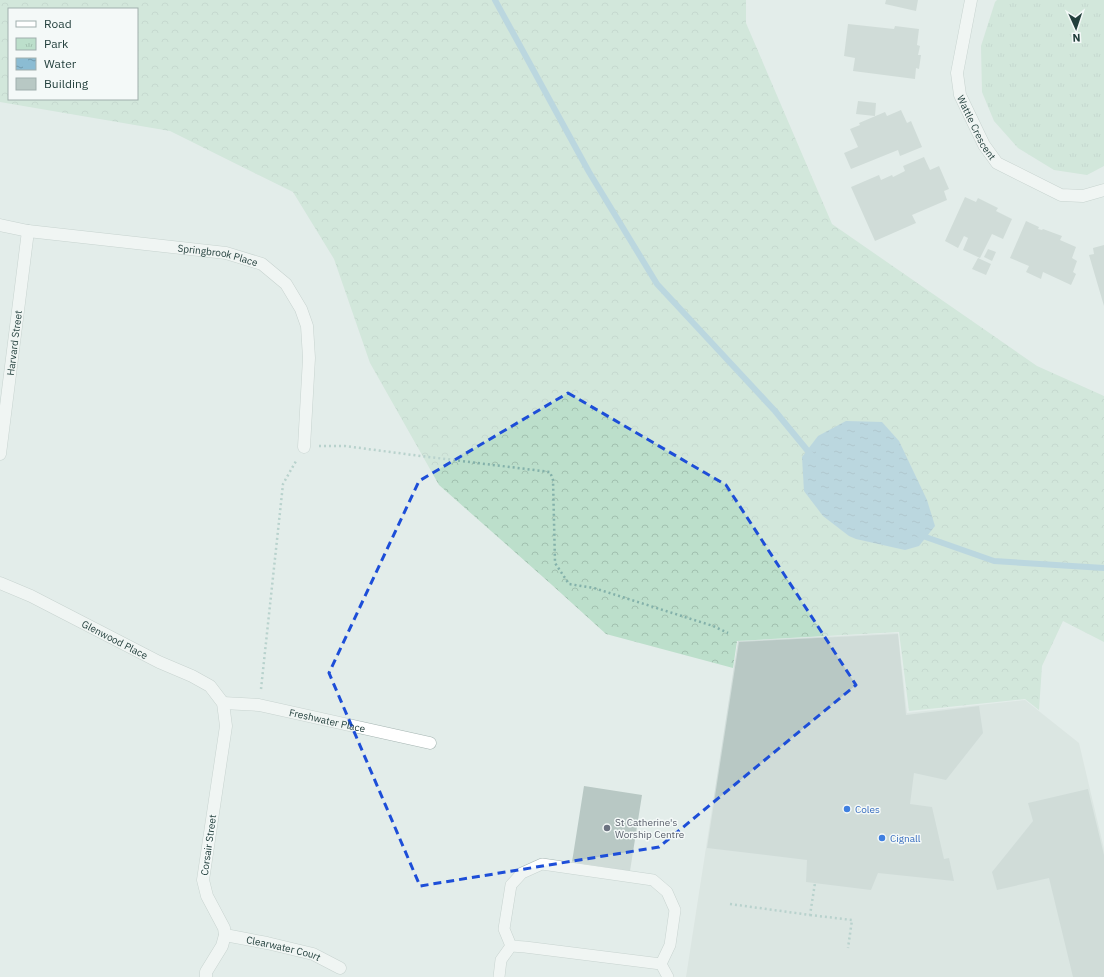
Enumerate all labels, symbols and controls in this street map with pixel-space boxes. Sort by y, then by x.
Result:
legend [8,8,138,100]
north arrow [1056,8,1096,48]
text: Road [44,16,72,31]
text: N [1072,31,1081,45]
text: Park [44,36,69,51]
text: Water [44,56,77,71]
text: Building [44,76,89,91]
street label: Wattle Crescent [954,93,999,163]
street label: Springbrook Place [177,242,260,269]
street label: Harvard Street [4,309,25,376]
street label: Glenwood Place [79,617,150,662]
street label: Freshwater Place [288,706,367,736]
place label: Coles [855,803,880,816]
marker: Coles [842,804,852,814]
street label: Corsair Street [198,813,219,877]
place label: St Catherine's Worship Centre [615,816,685,841]
marker: St Catherine's Worship Centre [602,823,612,833]
place label: Cignall [890,832,921,845]
marker: Cignall [877,833,887,843]
street label: Clearwater Court [245,933,323,964]

